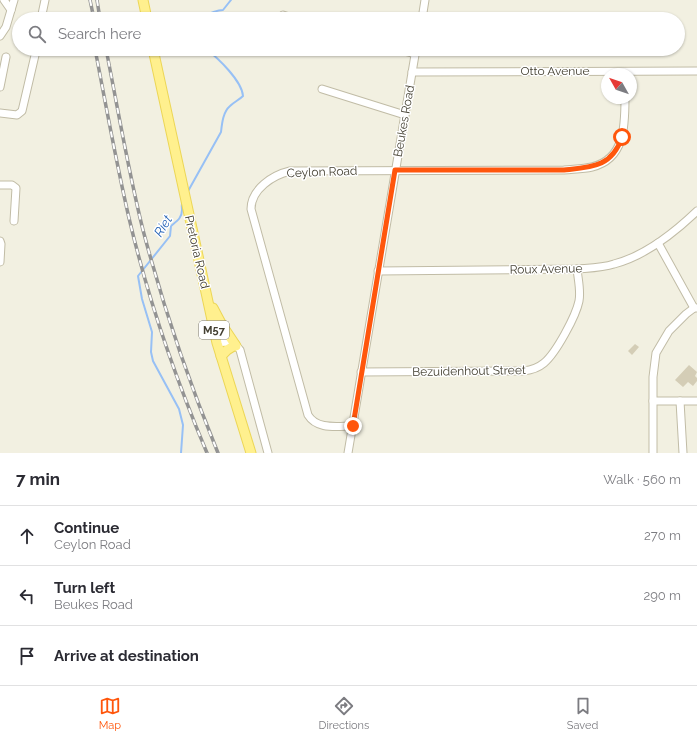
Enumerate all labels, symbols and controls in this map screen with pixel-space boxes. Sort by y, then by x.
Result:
search box [12,12,685,56]
icon: search [26,23,48,45]
text: Search here [58,25,141,43]
street label: Otto Avenue [521,64,589,78]
north arrow [601,68,637,104]
street label: Beukes Road [391,84,417,158]
route start [613,128,631,146]
street label: Ceylon Road [286,164,358,180]
water label: Riet [151,212,176,239]
street label: Pretoria Road [182,214,212,290]
street label: Roux Avenue [510,261,582,277]
road number: M57 [199,321,229,339]
street label: Bezuidenhout Street [412,363,526,379]
route end [344,417,362,435]
text: 7 min [16,469,60,489]
text: Walk · 560 m [603,472,681,487]
text: Continue [54,519,119,537]
icon: ahead [16,525,38,547]
text: 270 m [644,528,681,543]
text: Ceylon Road [54,537,131,552]
text: Turn left [54,579,115,597]
icon: left [16,585,38,607]
text: 290 m [643,588,681,603]
text: Beukes Road [54,597,133,612]
icon: arrive [16,645,38,667]
text: Arrive at destination [54,647,199,665]
tab: Map [99,695,121,732]
tab: Directions [319,695,369,732]
tab: Saved [567,695,598,732]

